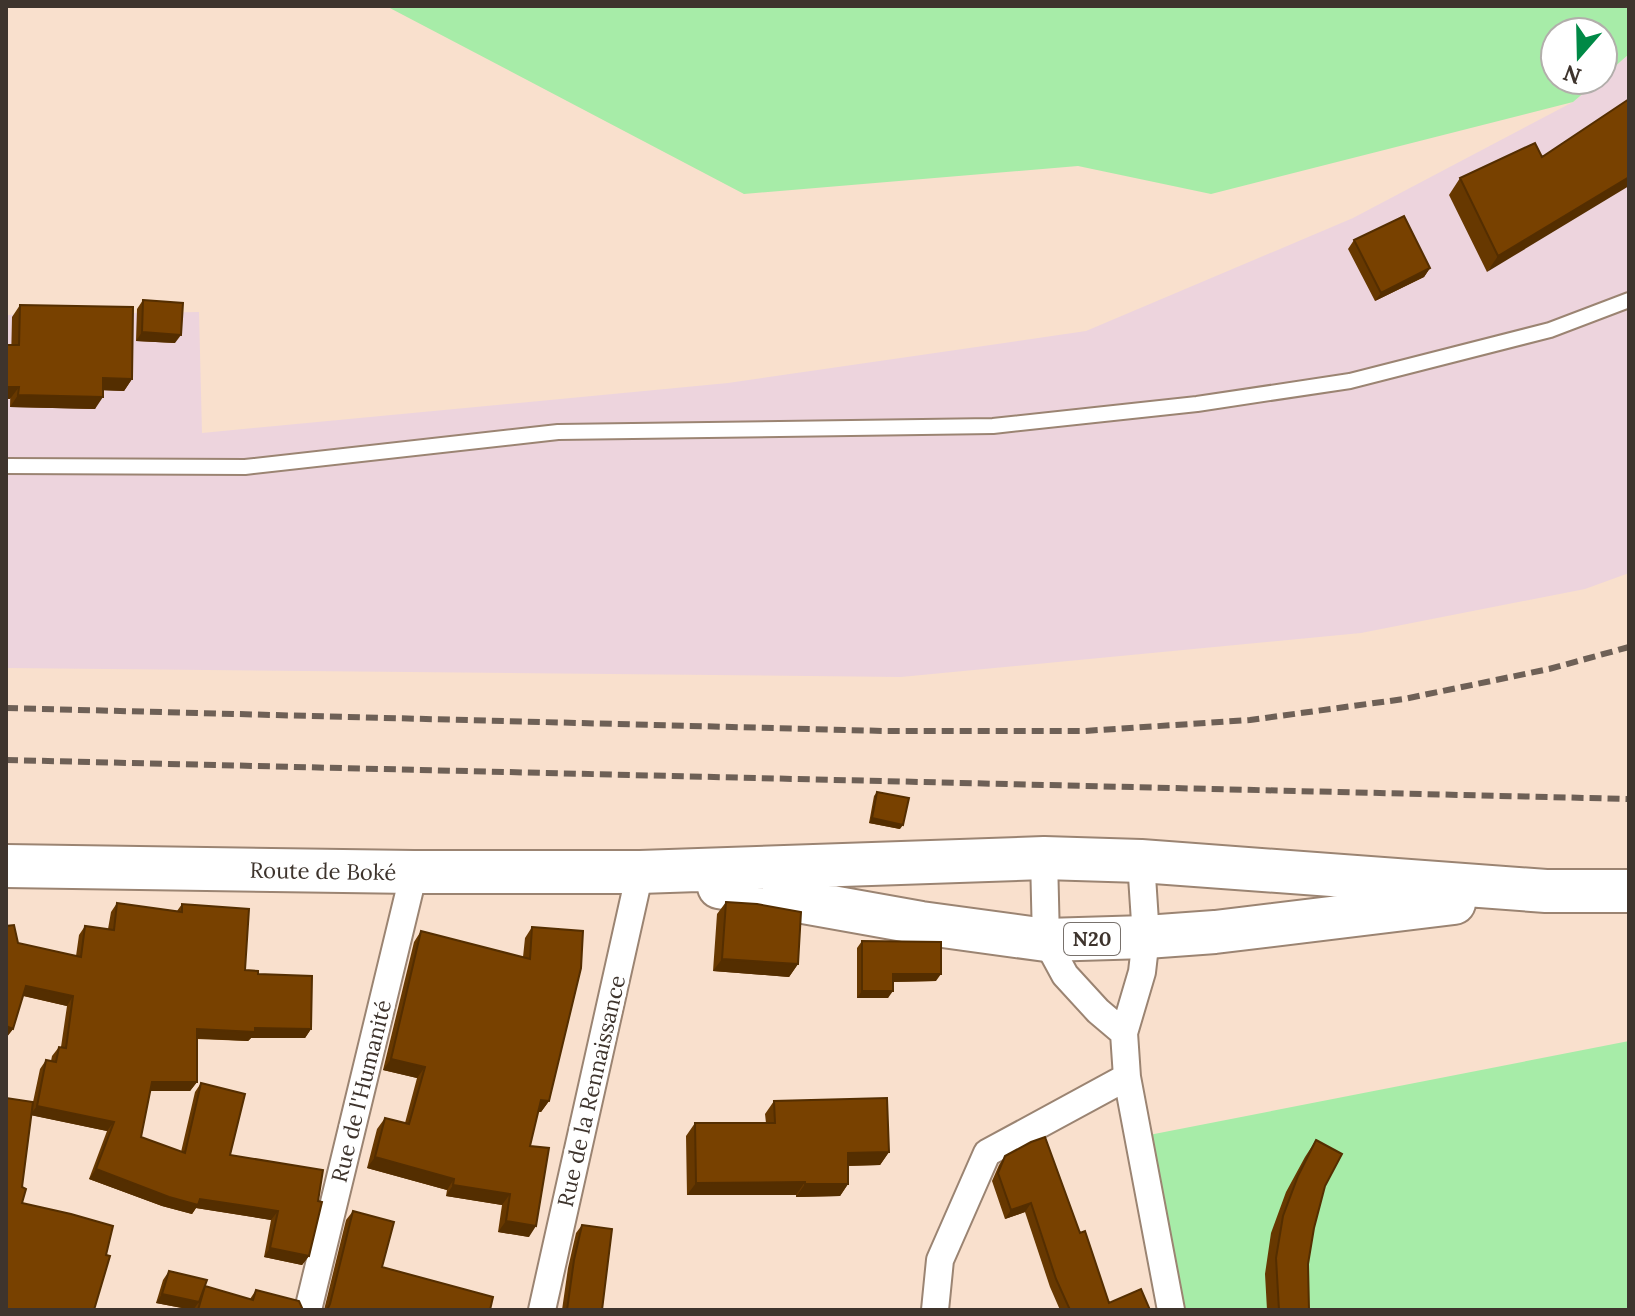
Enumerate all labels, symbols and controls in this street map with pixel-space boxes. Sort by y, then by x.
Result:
north arrow [1539,16,1619,96]
text: N [1559,59,1585,91]
street label: Route de Boké [249,856,397,886]
road number: N20 [1064,923,1120,955]
street label: Rue de la Rennaissance [551,972,631,1210]
street label: Rue de l'Humanité [325,997,397,1185]

